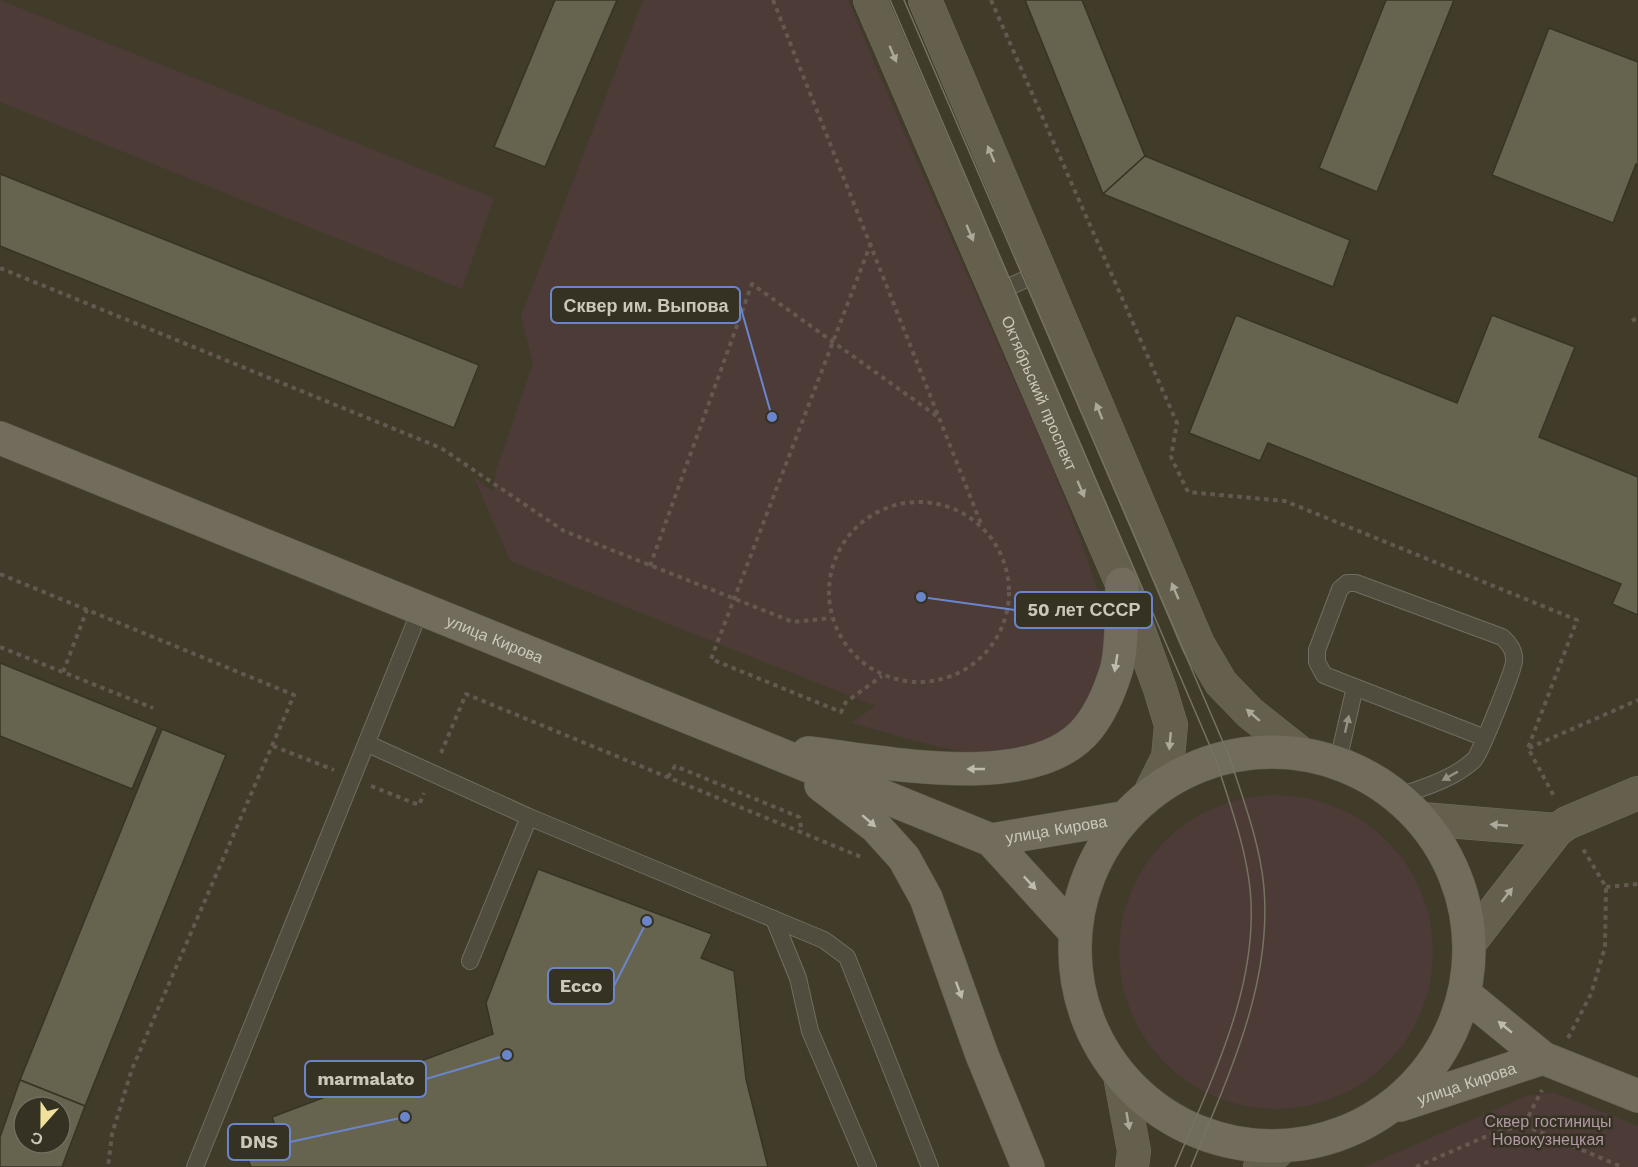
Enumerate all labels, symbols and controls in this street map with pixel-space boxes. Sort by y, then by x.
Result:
one-way arrow [888,45,898,63]
one-way arrow [986,144,996,162]
one-way arrow [966,224,975,242]
callout: Сквер им. Выпова [551,287,740,323]
text: Сквер им. Выпова [564,295,729,316]
street label: Октябрьский проспект [998,313,1082,474]
one-way arrow [1094,402,1103,420]
one-way arrow [1076,480,1086,498]
one-way arrow [1170,581,1180,599]
callout: 50 лет СССР [1015,592,1152,628]
text: 50 лет СССР [1027,599,1141,620]
street label: улица Кирова [444,611,546,667]
one-way arrow [1112,654,1121,673]
one-way arrow [1245,708,1260,721]
one-way arrow [1342,715,1352,733]
one-way arrow [1165,732,1175,751]
one-way arrow [966,764,985,774]
one-way arrow [1441,771,1458,781]
street label: улица Кирова [1004,811,1108,847]
one-way arrow [861,814,876,827]
one-way arrow [1489,820,1508,830]
one-way arrow [1023,876,1037,891]
one-way arrow [1501,887,1513,903]
callout: Ecco [548,968,614,1004]
text: Ecco [560,975,602,996]
one-way arrow [955,981,965,999]
one-way arrow [1497,1021,1512,1033]
street label: улица Кирова [1415,1058,1518,1108]
callout: marmalato [305,1061,426,1097]
text: marmalato [317,1068,415,1089]
north arrow [12,1095,72,1155]
one-way arrow [1124,1112,1133,1131]
park label: Сквер гостиницы Новокузнецкая [1484,1112,1612,1149]
callout: DNS [228,1124,290,1160]
text: С [28,1127,46,1149]
text: DNS [240,1131,278,1152]

